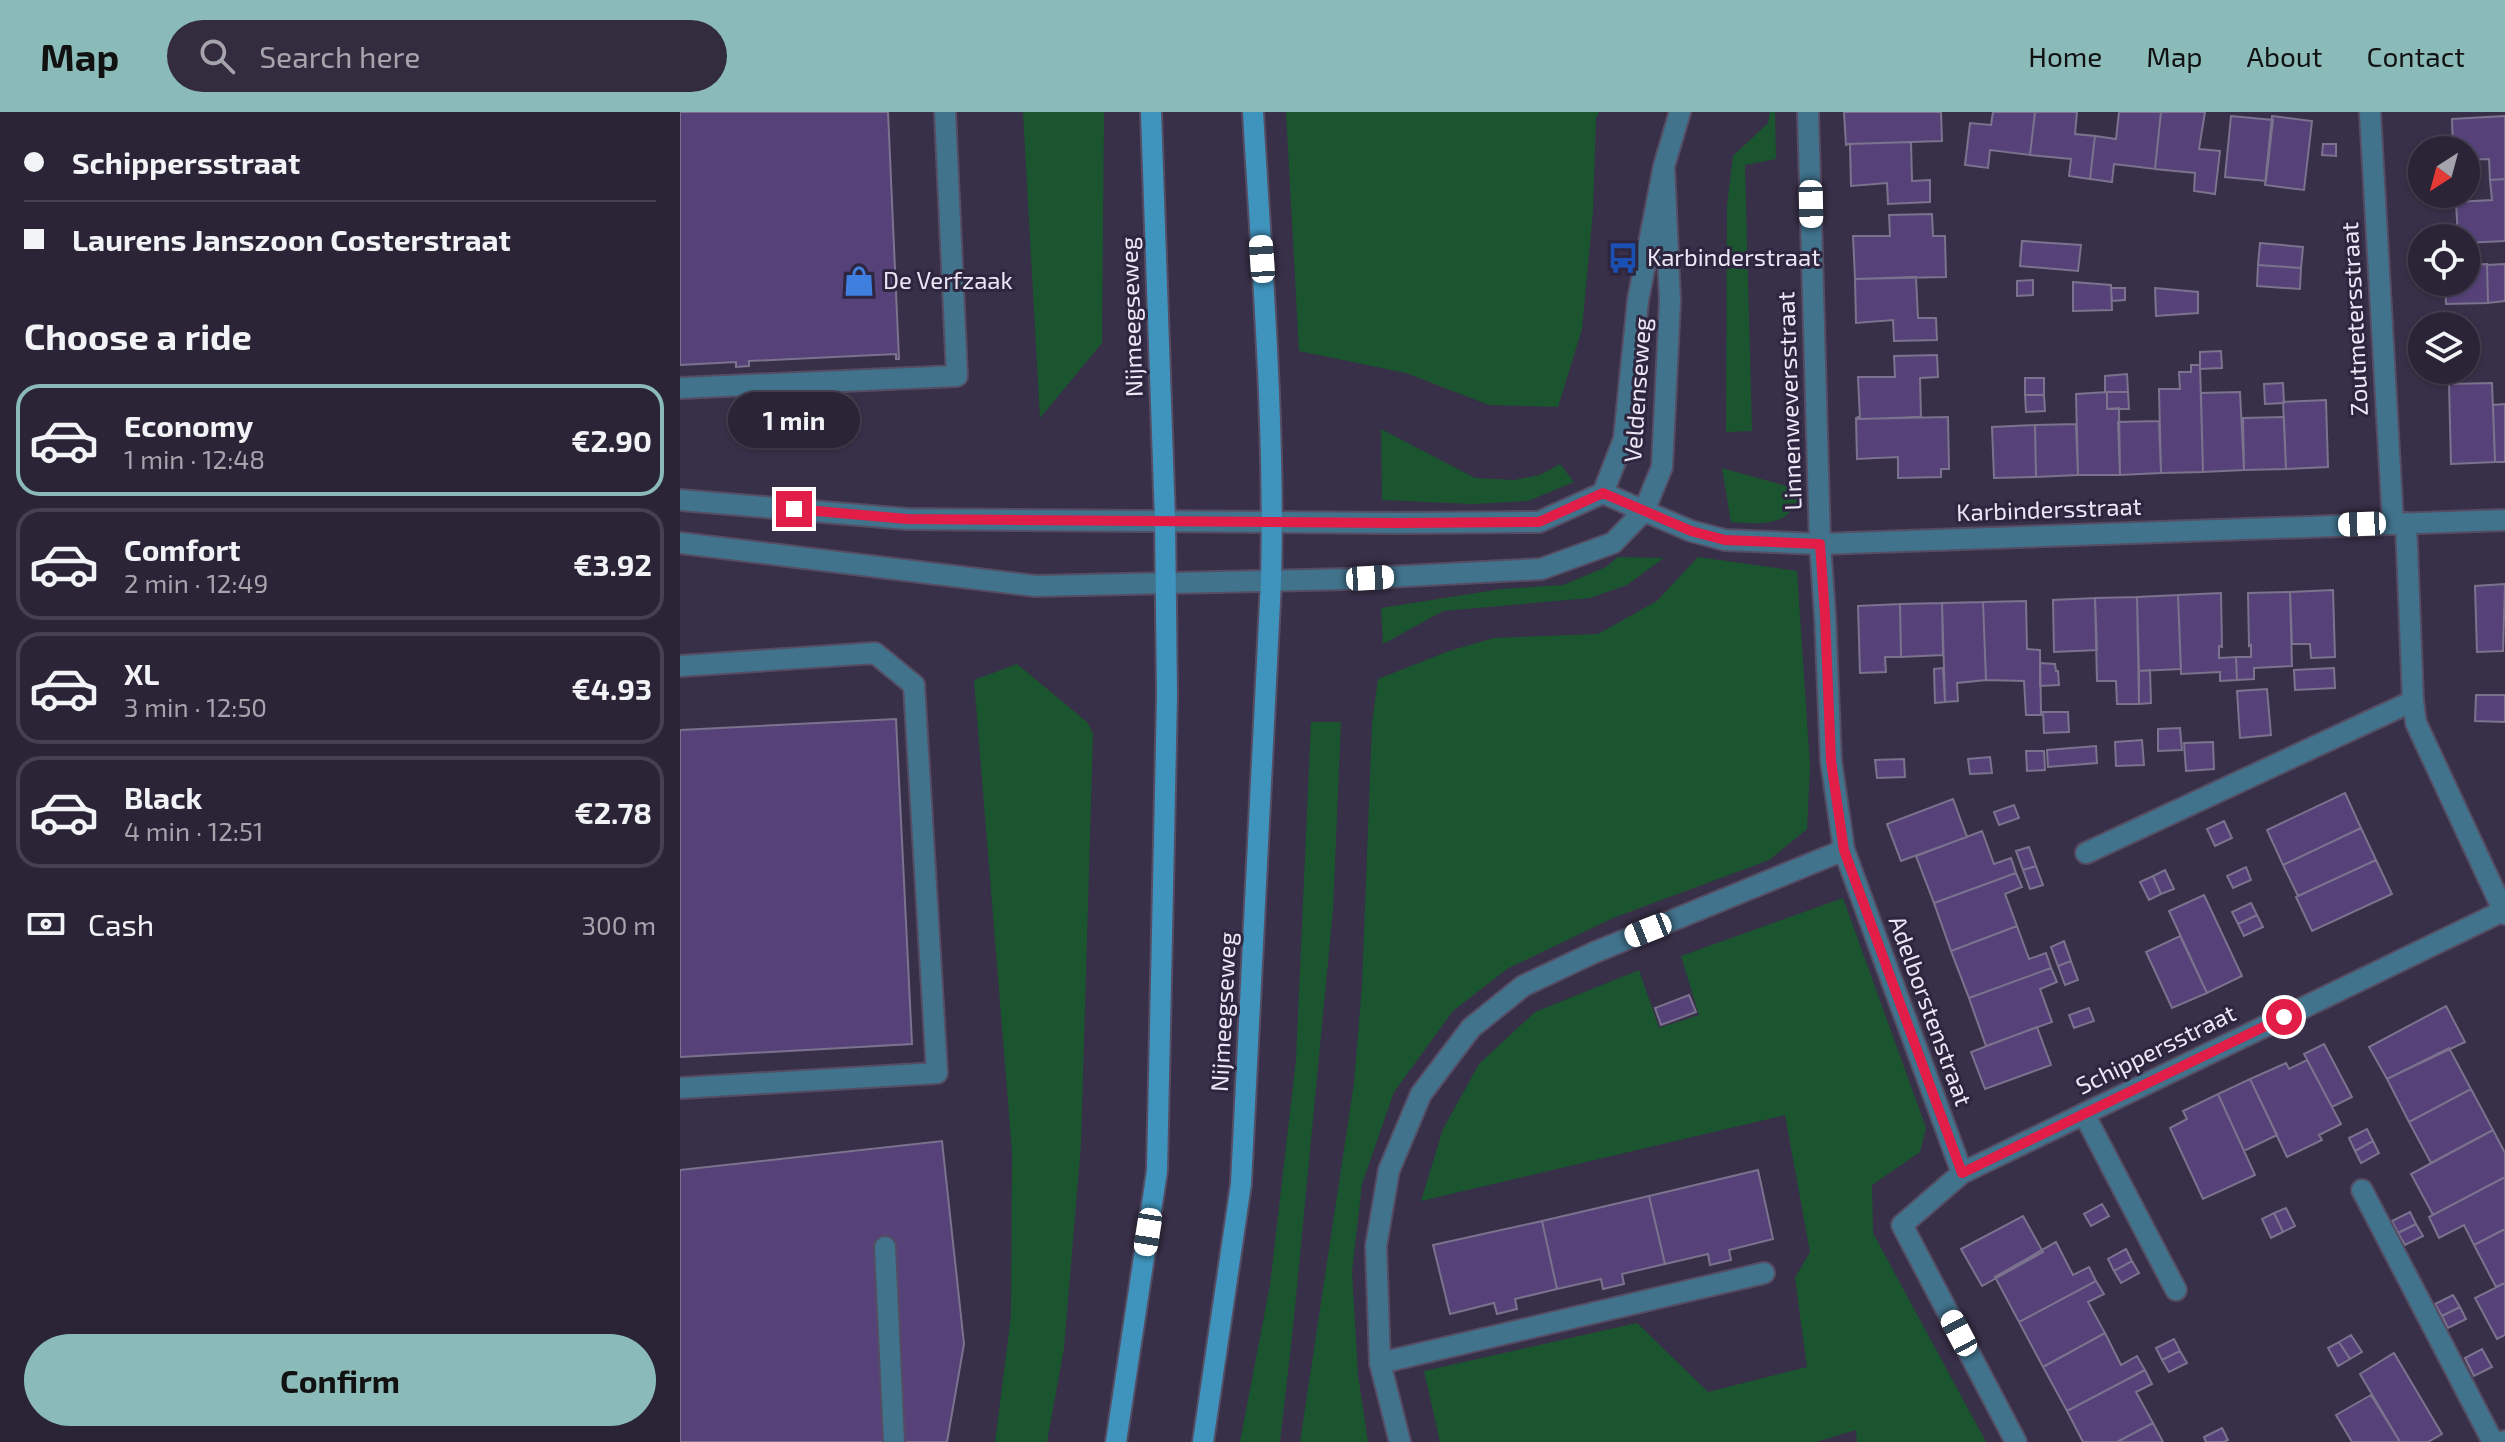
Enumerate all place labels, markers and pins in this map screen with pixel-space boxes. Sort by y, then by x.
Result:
bus stop icon: Karbinderstraat [1606,241,1640,275]
place label: Karbinderstraat [1647,242,1820,271]
shop icon: De Verfzaak [842,264,876,298]
place label: De Verfzaak [883,265,1013,294]

